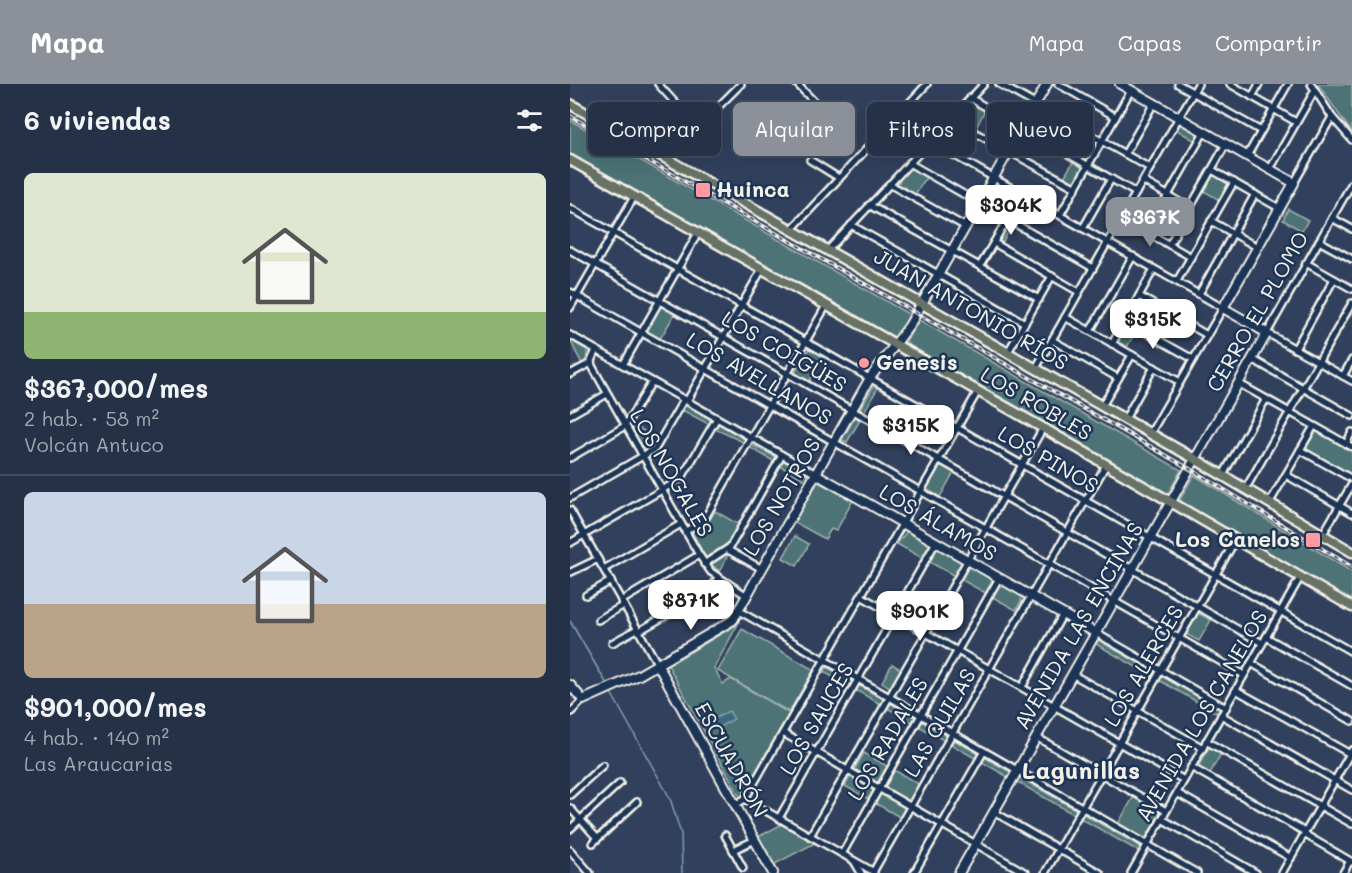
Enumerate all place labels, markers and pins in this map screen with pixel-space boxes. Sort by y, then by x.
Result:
place label: Huinca [716,175,790,202]
marker: Huinca [694,181,712,199]
pin: $304K [969,185,1053,236]
pin: $367K [1108,197,1192,248]
pin: $315K [1111,299,1195,350]
place label: Genesis [876,348,958,375]
marker: Genesis [857,356,871,370]
pin: $315K [869,405,953,456]
place label: Los Canelos [1175,525,1300,552]
marker: Los Canelos [1304,531,1322,549]
pin: $871K [649,580,733,631]
pin: $901K [878,591,962,642]

